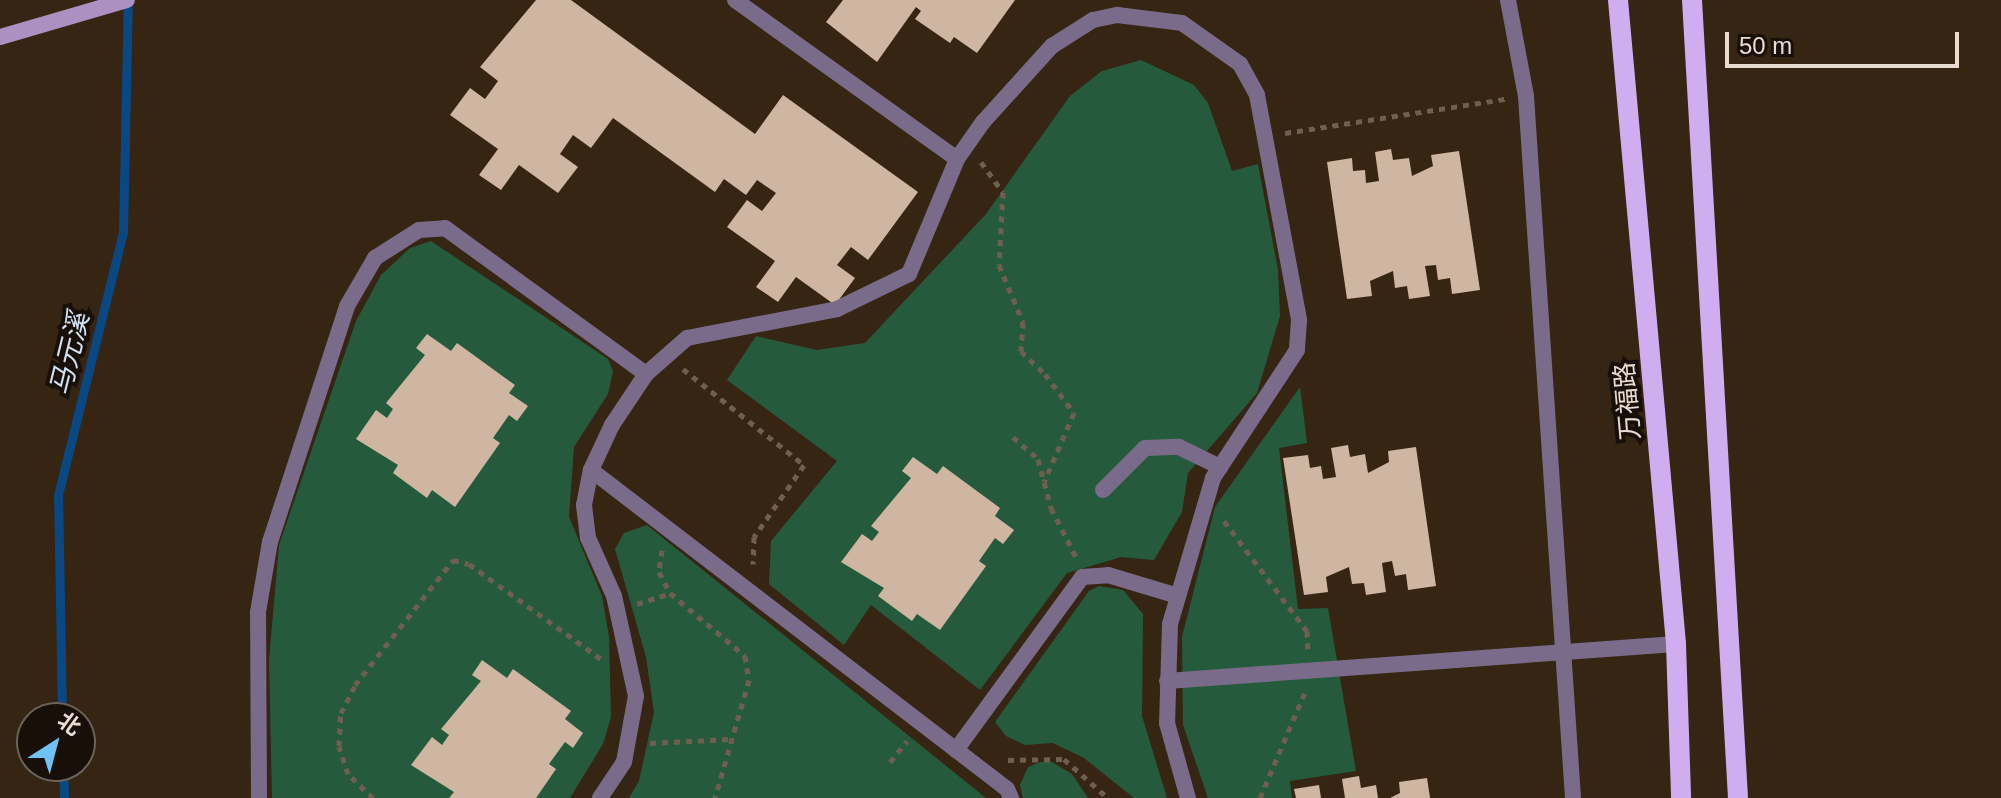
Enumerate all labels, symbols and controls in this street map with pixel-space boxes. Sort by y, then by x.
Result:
scale bar [1729,16,1963,66]
text: 50 m [1739,32,1792,59]
water label: 马元溪 [44,309,96,399]
street label: 万福路 [1609,361,1647,441]
north arrow [16,702,96,782]
text: 北 [53,707,85,740]

